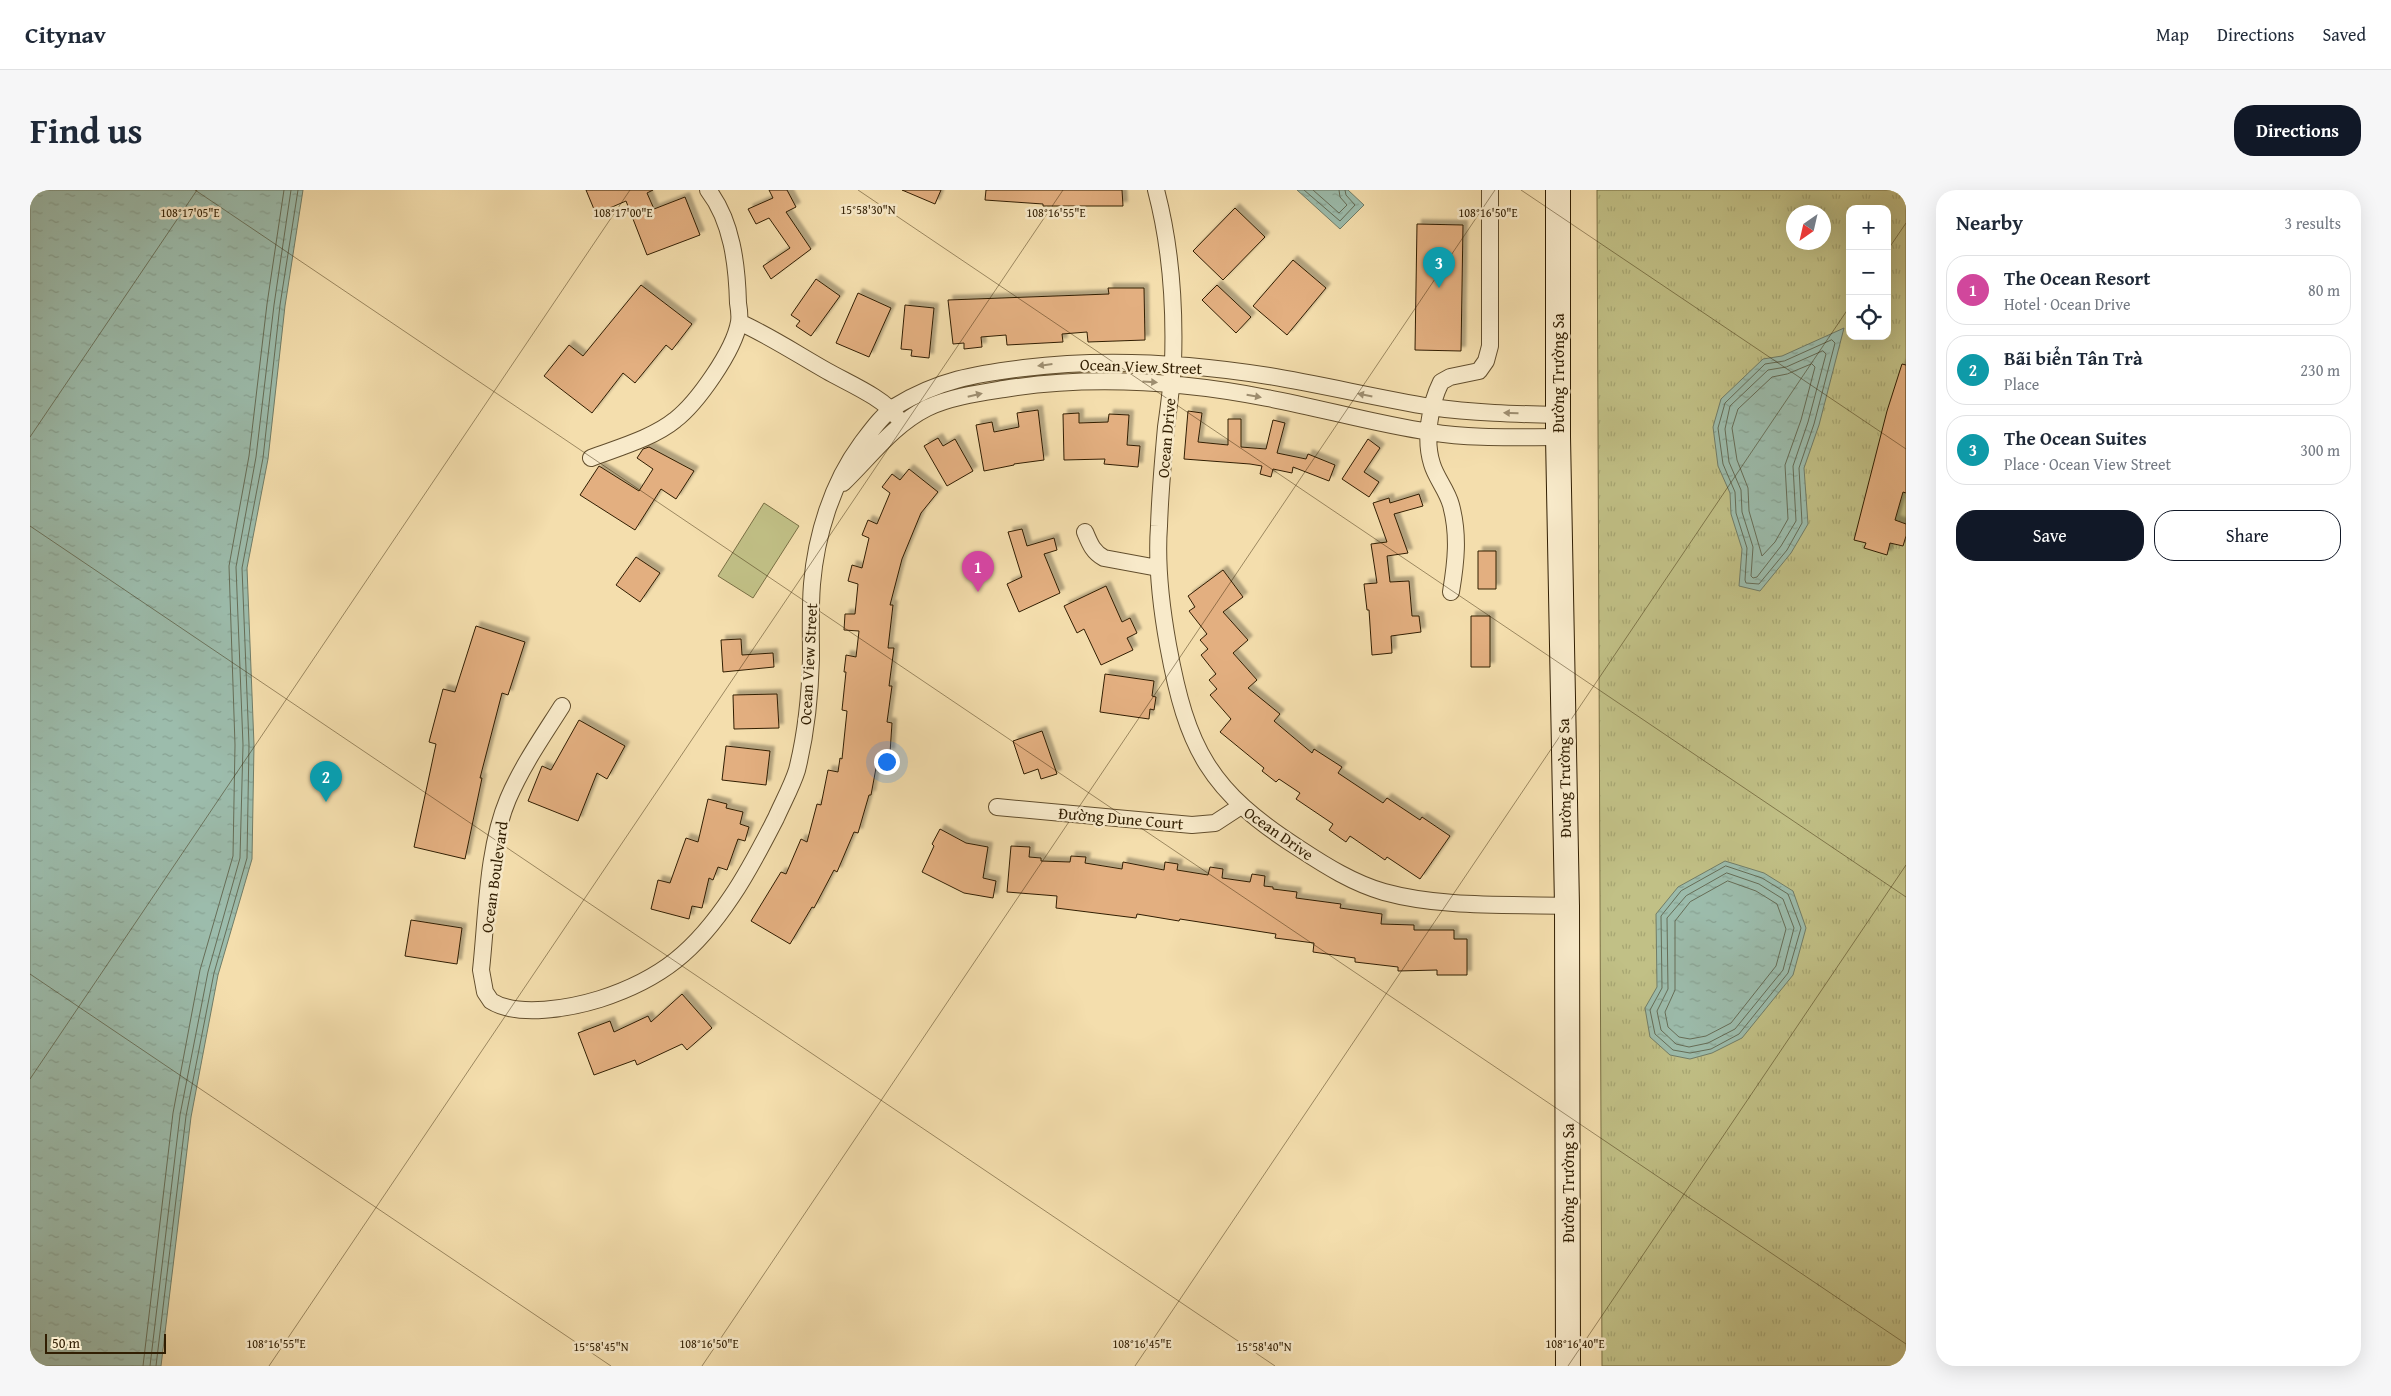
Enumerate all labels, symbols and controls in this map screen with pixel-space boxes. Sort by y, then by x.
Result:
text: Citynav [25,17,106,52]
text: Map [2156,21,2189,48]
text: Directions [2217,21,2294,48]
text: Saved [2322,21,2366,48]
text: Find us [30,105,143,156]
button: Directions [2234,105,2361,156]
text: 15°58'30"N [840,201,896,218]
text: 108°17'05"E [160,204,220,221]
text: 108°17'00"E [593,204,653,221]
text: 108°16'55"E [1026,204,1086,221]
text: 108°16'50"E [1458,204,1518,221]
north arrow [1786,205,1831,250]
map controls [1846,205,1891,340]
button: + [1846,205,1891,250]
text: Nearby [1956,207,2023,238]
text: 3 results [2284,211,2341,235]
pin: 3 [1423,247,1455,288]
button: − [1846,250,1891,295]
text: The Ocean Resort [2004,264,2150,292]
text: 1 [1969,278,1977,302]
text: 80 m [2308,278,2340,302]
text: Hotel · Ocean Drive [2004,292,2130,316]
button: locate [1846,295,1891,340]
street label: Đường Trường Sa [1546,313,1570,433]
text: Bãi biển Tân Trà [2004,344,2143,372]
street label: Ocean View Street [1080,352,1203,380]
text: 2 [1969,358,1977,382]
text: 230 m [2300,358,2340,382]
one-way arrow [1037,362,1053,370]
text: Place [2004,372,2039,396]
one-way arrow [1142,379,1158,387]
one-way arrow [1357,390,1373,398]
one-way arrow [967,391,982,399]
one-way arrow [1247,392,1263,400]
street label: Ocean Drive [1151,397,1181,479]
one-way arrow [1503,409,1519,417]
text: The Ocean Suites [2004,424,2147,452]
text: 3 [1969,438,1977,462]
text: 300 m [2300,438,2340,462]
text: Place · Ocean View Street [2004,452,2171,476]
button: Save [1956,510,2144,561]
button: Share [2154,510,2341,561]
pin: 1 [962,551,994,592]
street label: Ocean View Street [793,602,823,726]
street label: Đường Trường Sa [1551,718,1577,838]
your location [874,749,900,775]
pin: 2 [310,761,342,802]
street label: Ocean Drive [1239,800,1319,866]
street label: Đường Dune Court [1058,801,1185,835]
street label: Ocean Boulevard [474,819,514,934]
street label: Đường Trường Sa [1556,1123,1580,1243]
scale bar [45,1331,166,1354]
text: 50 m [52,1333,80,1353]
text: 108°16'55"E [246,1335,306,1352]
text: 108°16'50"E [679,1335,739,1352]
text: 108°16'45"E [1112,1335,1172,1352]
text: 108°16'40"E [1545,1335,1605,1352]
text: 15°58'45"N [573,1338,629,1355]
text: 15°58'40"N [1236,1338,1292,1355]

